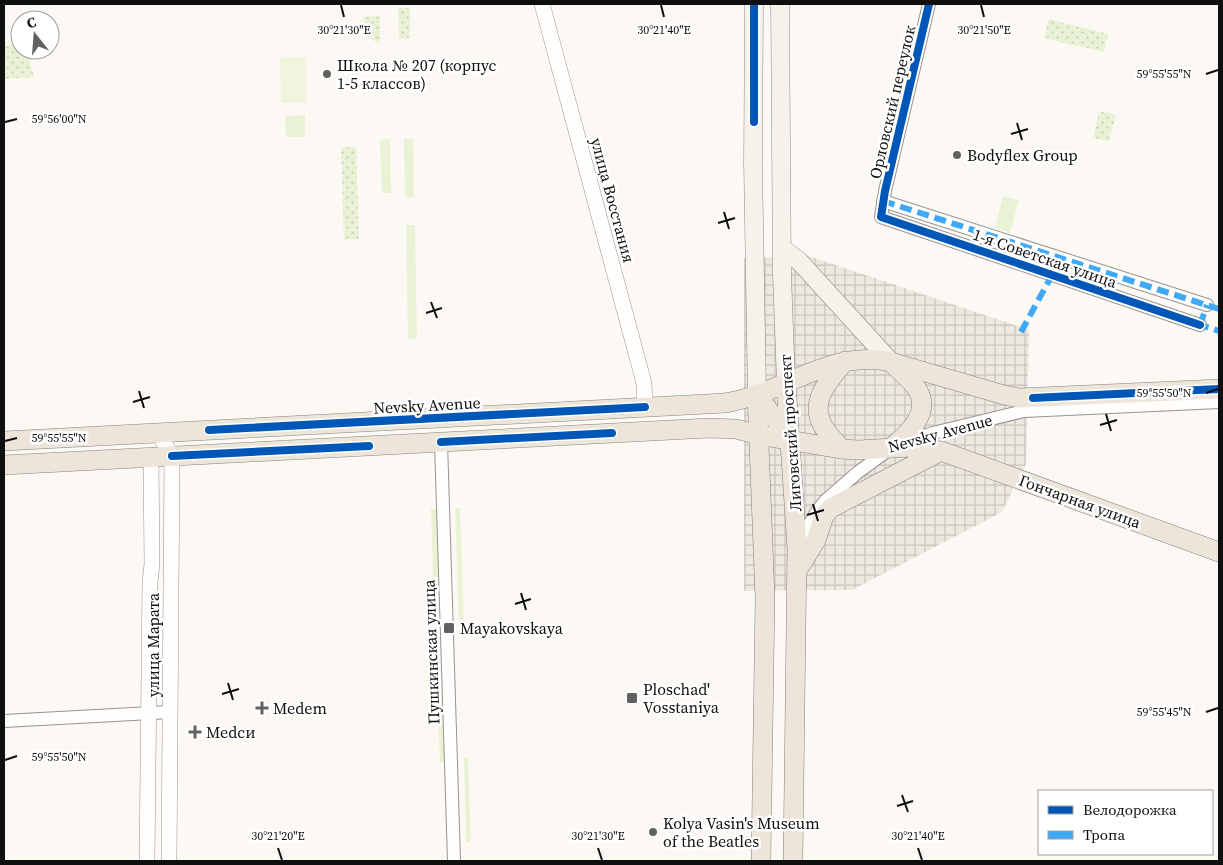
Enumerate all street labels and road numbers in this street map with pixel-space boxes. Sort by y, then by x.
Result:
street label: Орловский переулок [864,23,920,181]
street label: улица Восстания [586,135,640,265]
street label: 1-я Советская улица [970,223,1121,293]
street label: Лиговский проспект [773,353,806,512]
street label: Nevsky Avenue [373,391,481,419]
street label: Nevsky Avenue [885,408,995,458]
street label: Гончарная улица [1016,469,1145,534]
street label: Пушкинская улица [417,578,445,725]
street label: улица Марата [142,592,164,697]

